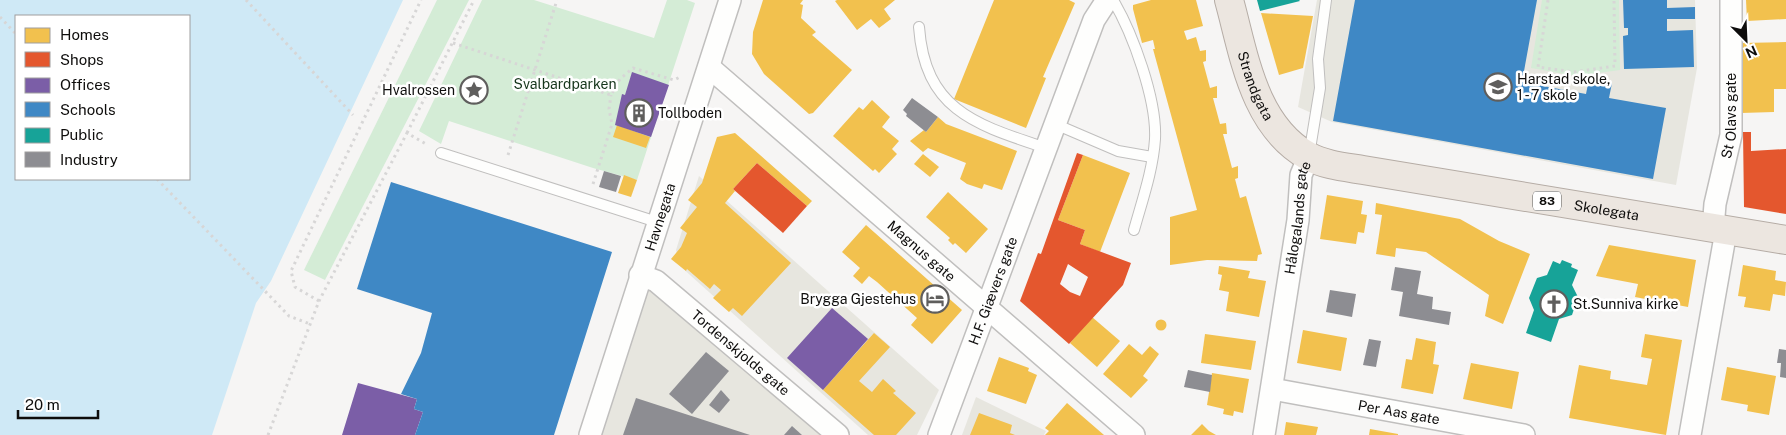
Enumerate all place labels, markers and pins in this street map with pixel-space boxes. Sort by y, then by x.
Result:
place label: Harstad skole, 1 - 7 skole [1517,71,1610,103]
school or university icon: Harstad skole, 1 - 7 skole [1483,72,1513,102]
place icon: Hvalrossen [459,75,489,105]
place label: Hvalrossen [382,82,455,98]
building icon: Tollboden [624,98,654,128]
place label: Tollboden [658,105,722,121]
hotel icon: Brygga Gjestehus [920,284,950,314]
church icon: St.Sunniva kirke [1539,289,1569,319]
place label: Brygga Gjestehus [800,291,916,307]
place label: St.Sunniva kirke [1573,296,1678,312]

